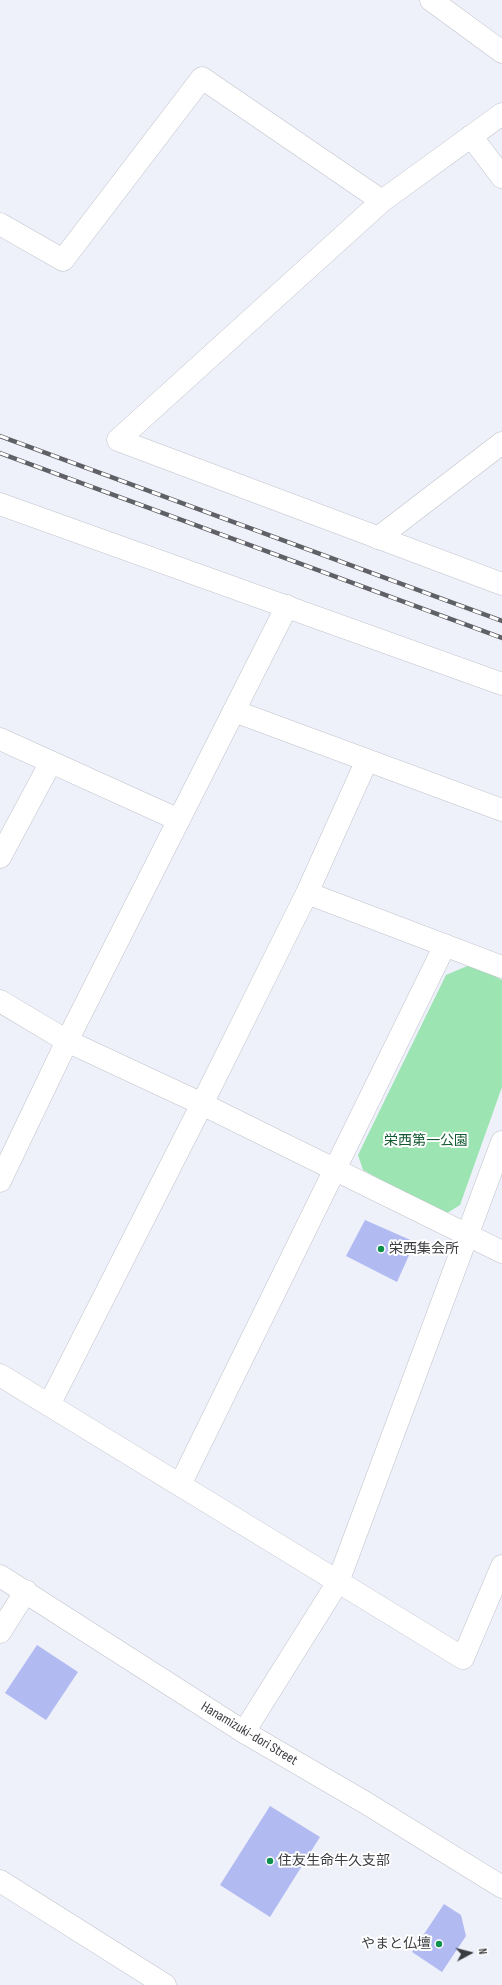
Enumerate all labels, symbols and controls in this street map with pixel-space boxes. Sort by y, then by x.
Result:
park label: 栄西第一公園 [384,1133,468,1149]
place label: 栄西集会所 [389,1241,459,1257]
marker: 栄西集会所 [376,1244,386,1254]
street label: Hanamizuki-dori Street [198,1699,300,1769]
place label: 住友生命牛久支部 [278,1853,390,1869]
marker: 住友生命牛久支部 [265,1856,275,1866]
north arrow [450,1933,490,1973]
place label: やまと仏壇 [361,1936,431,1952]
marker: やまと仏壇 [434,1939,444,1949]
text: N [476,1948,489,1955]

